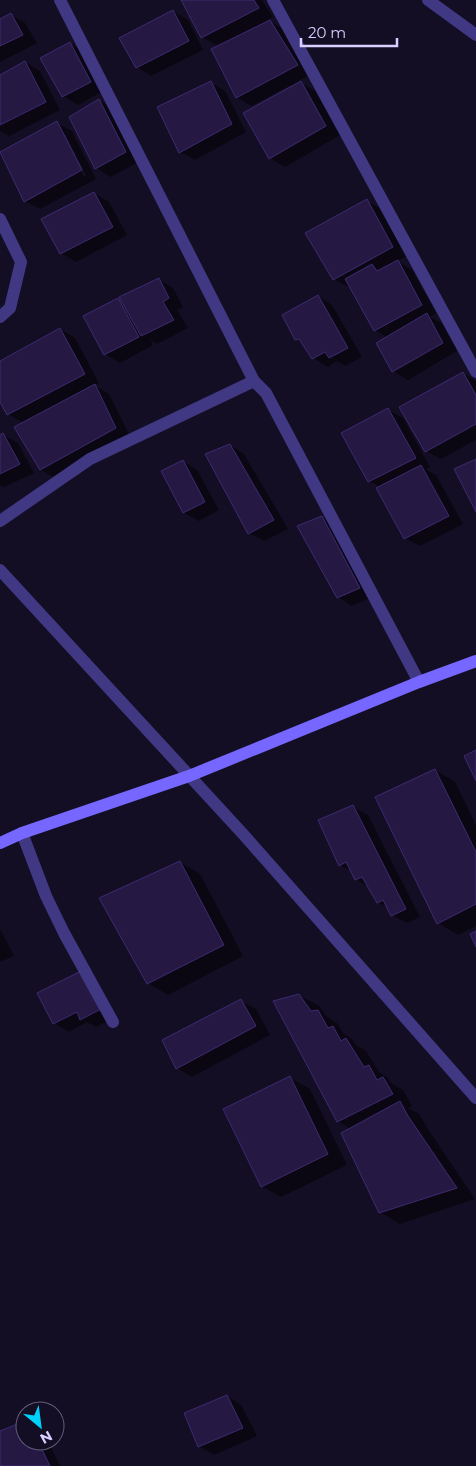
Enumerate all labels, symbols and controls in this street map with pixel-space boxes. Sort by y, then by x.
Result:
scale bar [301,15,397,47]
text: 20 m [308,23,346,42]
north arrow [15,1401,65,1451]
text: N [37,1427,56,1448]

